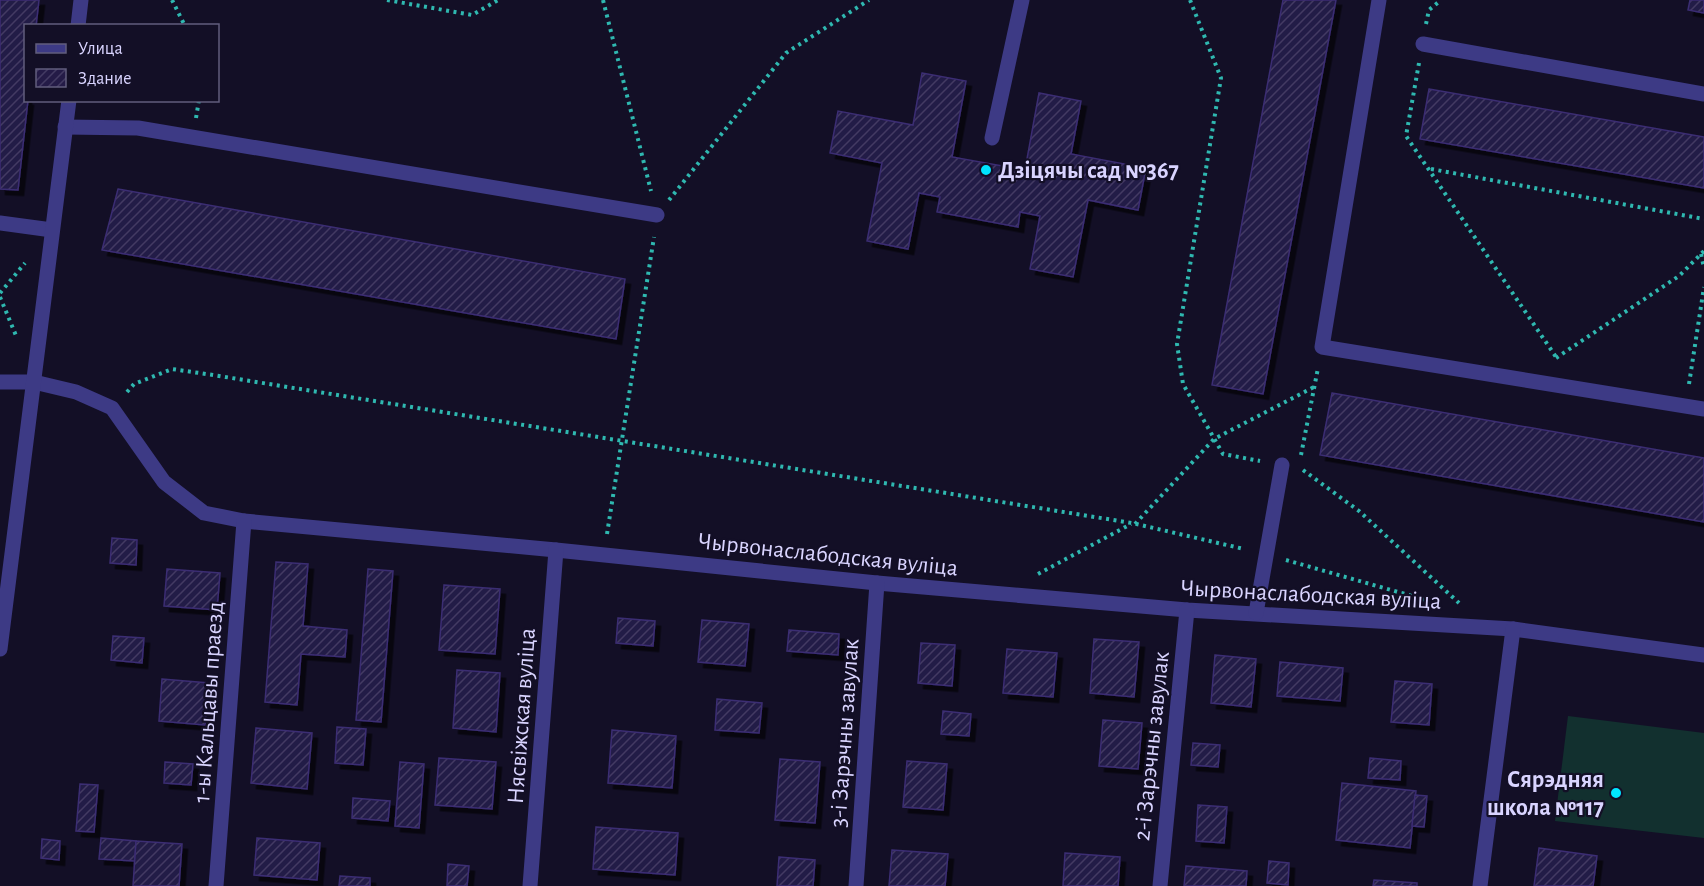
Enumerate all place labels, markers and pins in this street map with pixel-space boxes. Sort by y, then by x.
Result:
place label: Дзіцячы сад №367 [998,159,1179,183]
marker: Дзіцячы сад №367 [979,163,993,177]
place label: Сярэдняя школа №117 [1487,768,1604,820]
marker: Сярэдняя школа №117 [1609,786,1623,800]

